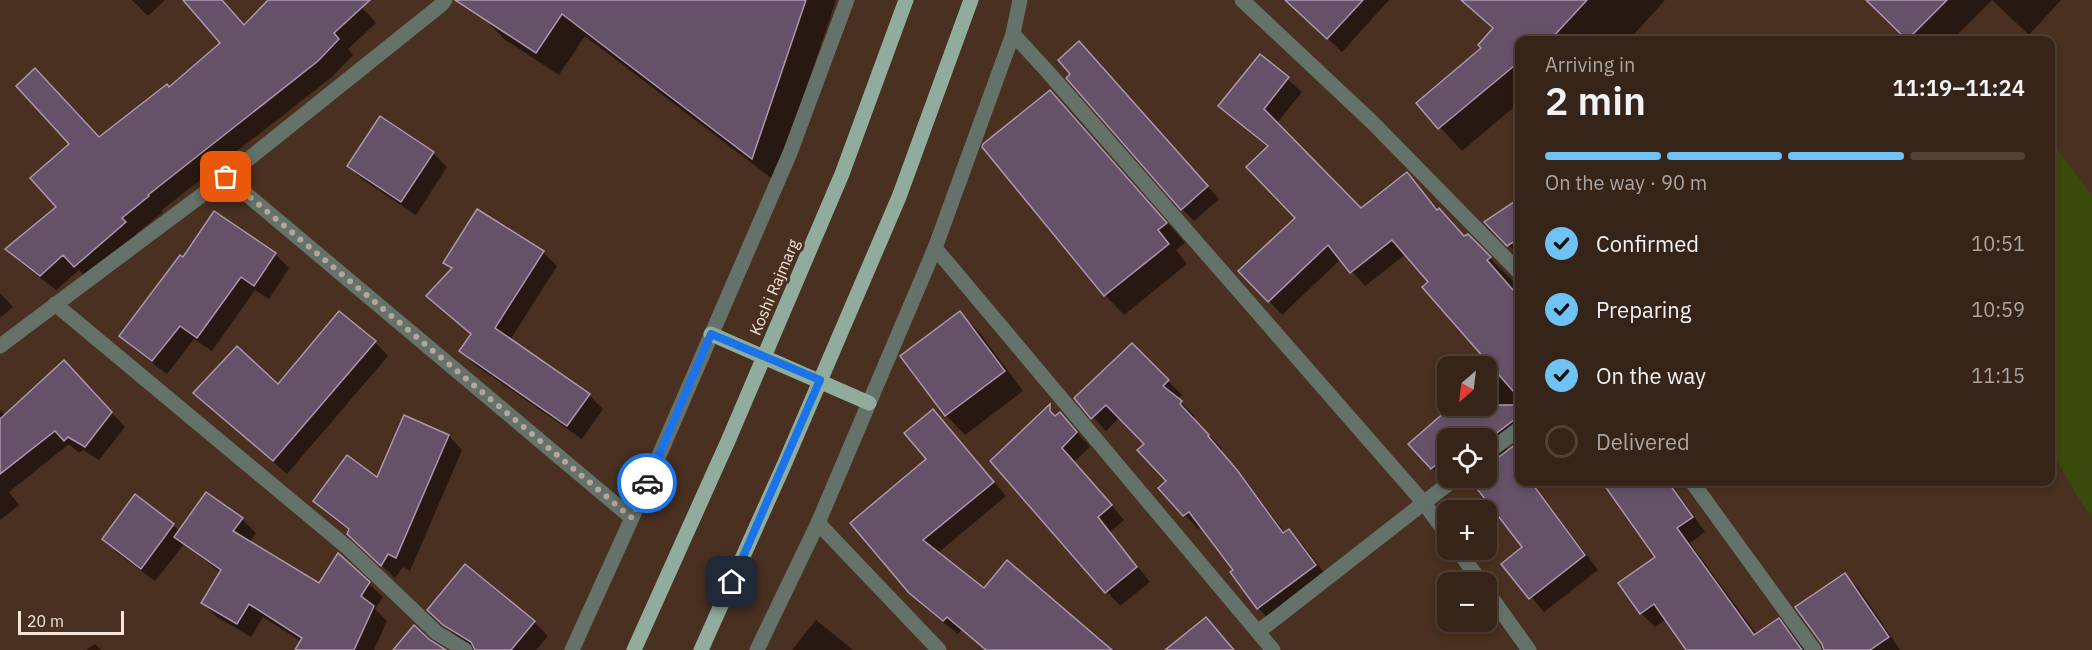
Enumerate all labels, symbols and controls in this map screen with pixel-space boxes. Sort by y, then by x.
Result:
text: Arriving in [1545,51,1635,78]
text: 11:19–11:24 [1892,73,2025,102]
text: 2 min [1545,75,1646,126]
pin [200,151,251,202]
icon: bag [209,160,242,193]
text: On the way · 90 m [1545,169,1707,196]
icon: check [1545,227,1578,260]
text: Confirmed [1596,229,1699,258]
text: 10:51 [1971,230,2025,257]
street label: Koshi Rajmarg [745,235,803,338]
icon: check [1545,293,1578,326]
text: Preparing [1596,295,1691,324]
text: 10:59 [1971,296,2025,323]
north arrow [1437,356,1497,416]
map controls [1437,356,1497,632]
icon: check [1545,359,1578,392]
text: On the way [1596,361,1706,390]
text: 11:15 [1971,362,2025,389]
text: Delivered [1596,427,1690,456]
button: locate [1437,428,1497,488]
courier [617,453,677,513]
icon: car [631,467,664,500]
button: + [1437,500,1497,560]
pin [706,556,757,607]
icon: home [715,565,748,598]
button: − [1437,572,1497,632]
scale bar [18,608,124,636]
text: 20 m [27,611,64,631]

